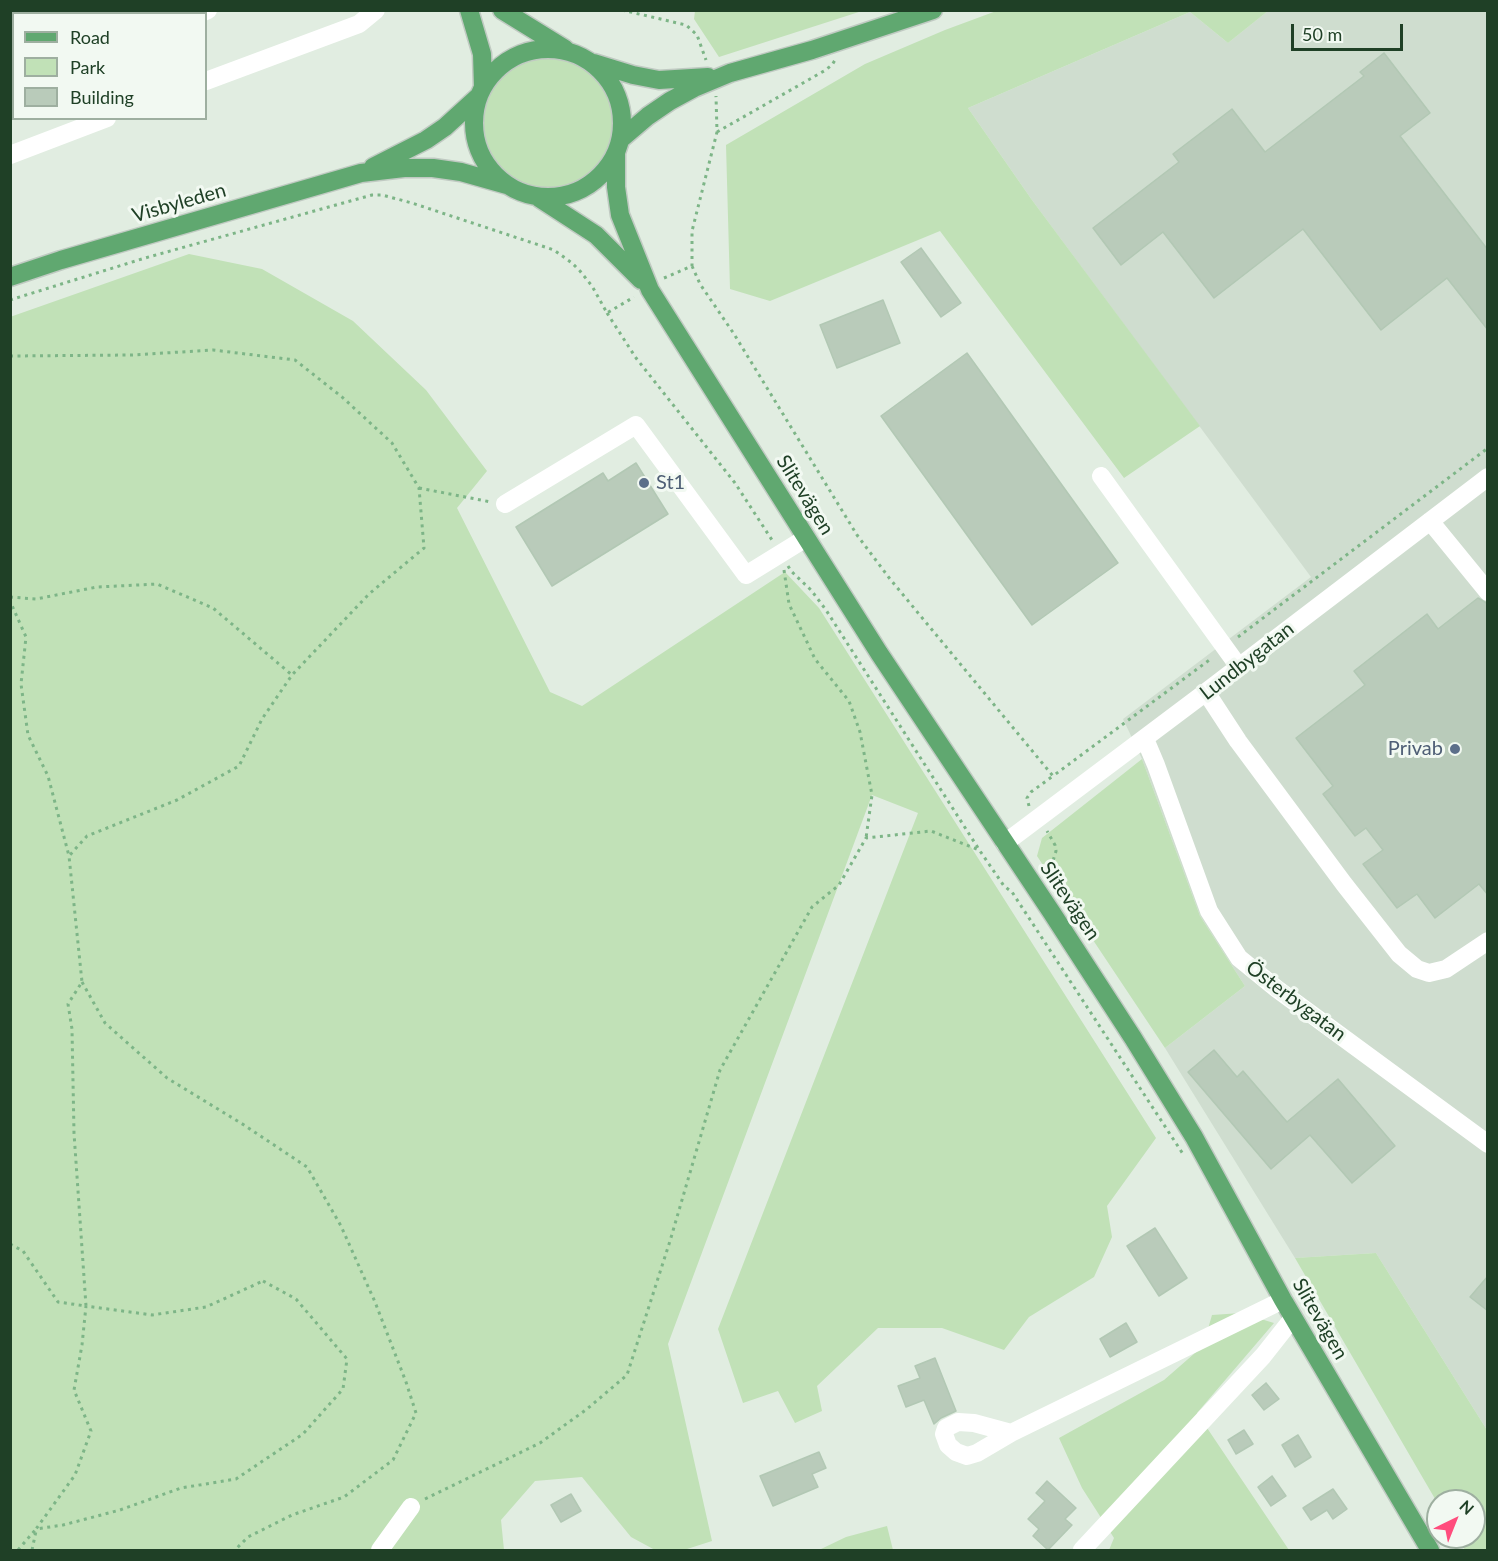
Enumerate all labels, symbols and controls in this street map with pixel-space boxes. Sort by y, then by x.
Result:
legend [12,12,207,120]
scale bar [1294,12,1406,50]
text: 50 m [1302,23,1342,45]
text: Road [70,26,110,48]
text: Park [70,56,105,78]
text: Building [70,86,134,108]
street label: Visbyleden [129,178,229,228]
street label: Slitevägen [771,451,839,539]
place label: St1 [656,471,685,495]
marker: St1 [637,476,651,490]
street label: Lundbygatan [1195,617,1299,705]
place label: Privab [1388,737,1443,761]
marker: Privab [1448,742,1462,756]
street label: Slitevägen [1035,857,1105,945]
street label: Österbygatan [1241,956,1351,1046]
street label: Slitevägen [1287,1274,1353,1364]
north arrow [1426,1489,1486,1549]
text: N [1456,1496,1478,1518]

